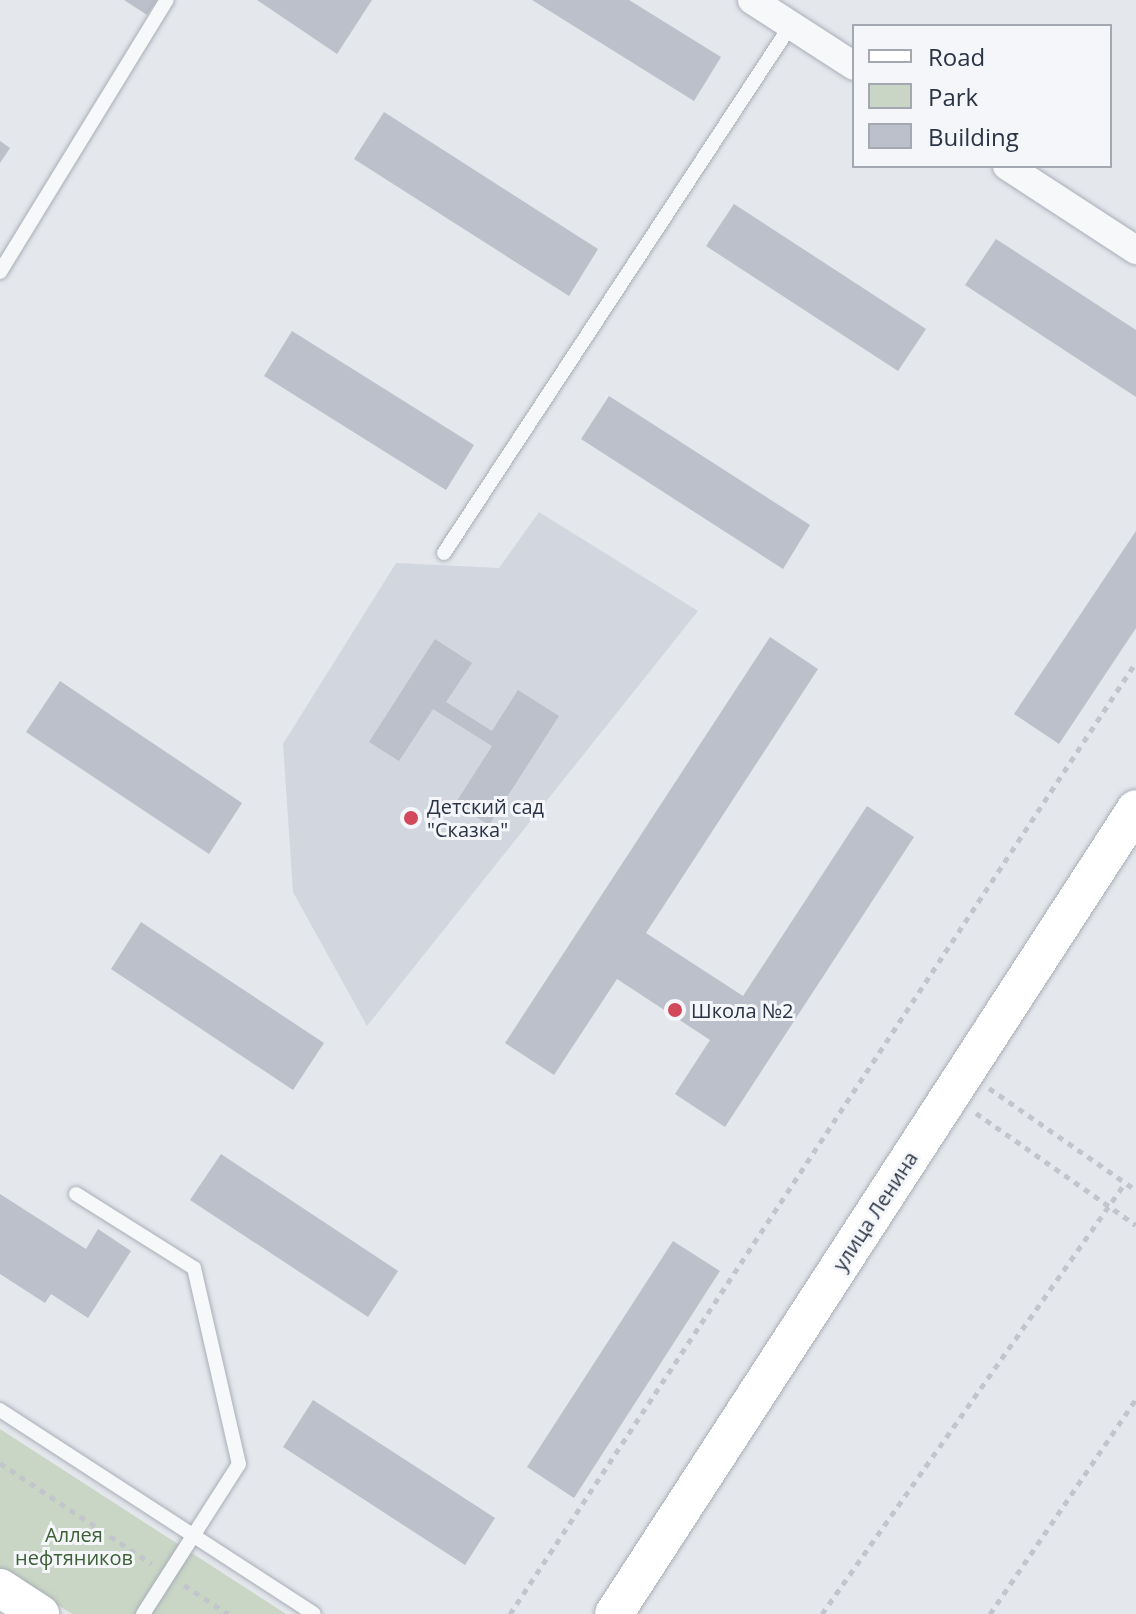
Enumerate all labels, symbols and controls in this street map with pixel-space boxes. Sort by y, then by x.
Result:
legend [852,24,1112,168]
text: Road [928,40,985,73]
text: Park [928,80,978,113]
text: Building [928,120,1019,153]
place label: Детский сад "Сказка" [427,794,544,841]
marker: Детский сад "Сказка" [402,809,420,827]
place label: Школа №2 [691,998,794,1022]
marker: Школа №2 [666,1001,684,1019]
street label: улица Ленина [828,1147,922,1275]
park label: Аллея нефтяников [15,1522,133,1569]

